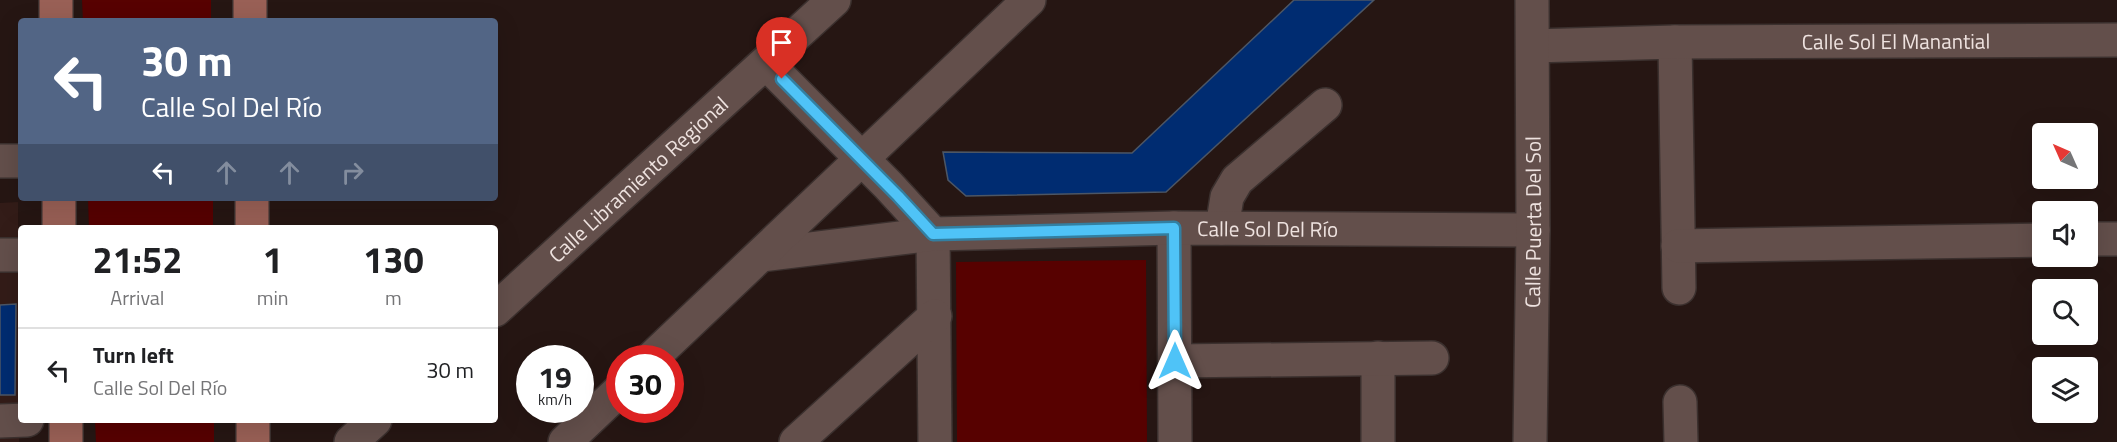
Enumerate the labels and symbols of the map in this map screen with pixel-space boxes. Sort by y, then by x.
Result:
pin [756,17,807,79]
street label: Calle Sol El Manantial [1802,25,1990,57]
street label: Calle Libramiento Regional [541,88,735,270]
north arrow [2032,123,2098,189]
street label: Calle Puerta Del Sol [1516,136,1549,308]
street label: Calle Sol Del Río [1197,212,1338,245]
position arrow [1143,329,1207,393]
speed limit sign: 30 [606,345,684,423]

